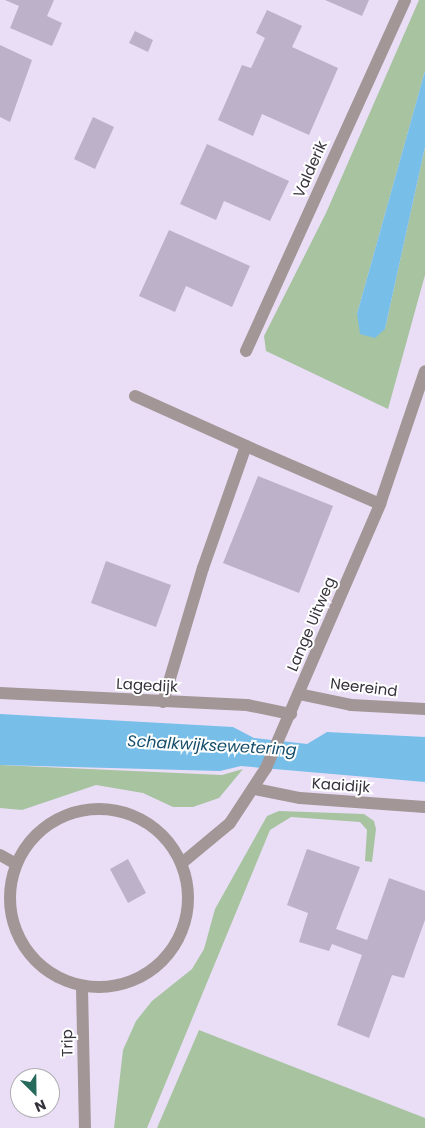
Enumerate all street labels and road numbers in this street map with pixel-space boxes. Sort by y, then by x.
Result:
street label: Valderik [289,138,331,200]
street label: Lange Uitweg [283,574,339,674]
street label: Lagedijk [116,674,178,696]
street label: Neereind [329,674,399,700]
street label: Kaaidijk [311,774,371,796]
street label: Trip [58,1029,76,1057]

